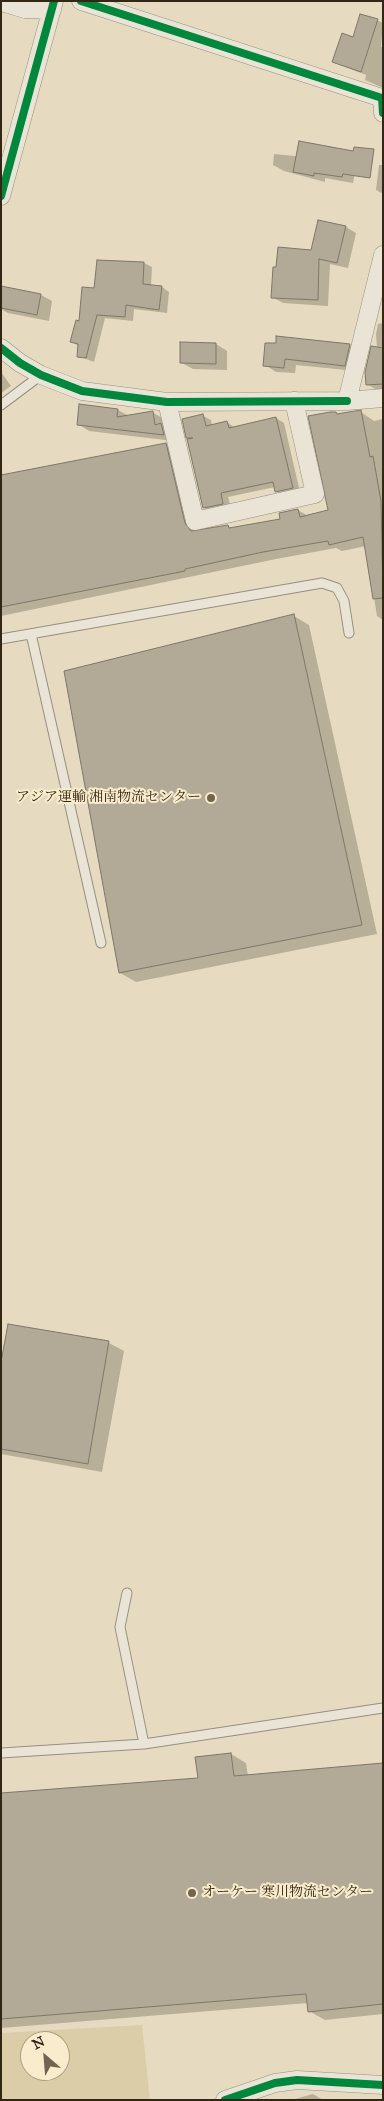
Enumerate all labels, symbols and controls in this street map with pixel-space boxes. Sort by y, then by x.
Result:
place label: アジア運輸 湘南物流センター [16,790,201,806]
marker: アジア運輸 湘南物流センター [205,792,217,804]
place label: オーケー 寒川物流センター [202,1885,373,1901]
marker: オーケー 寒川物流センター [186,1887,198,1899]
north arrow [20,2031,70,2081]
text: N [29,2033,48,2053]

